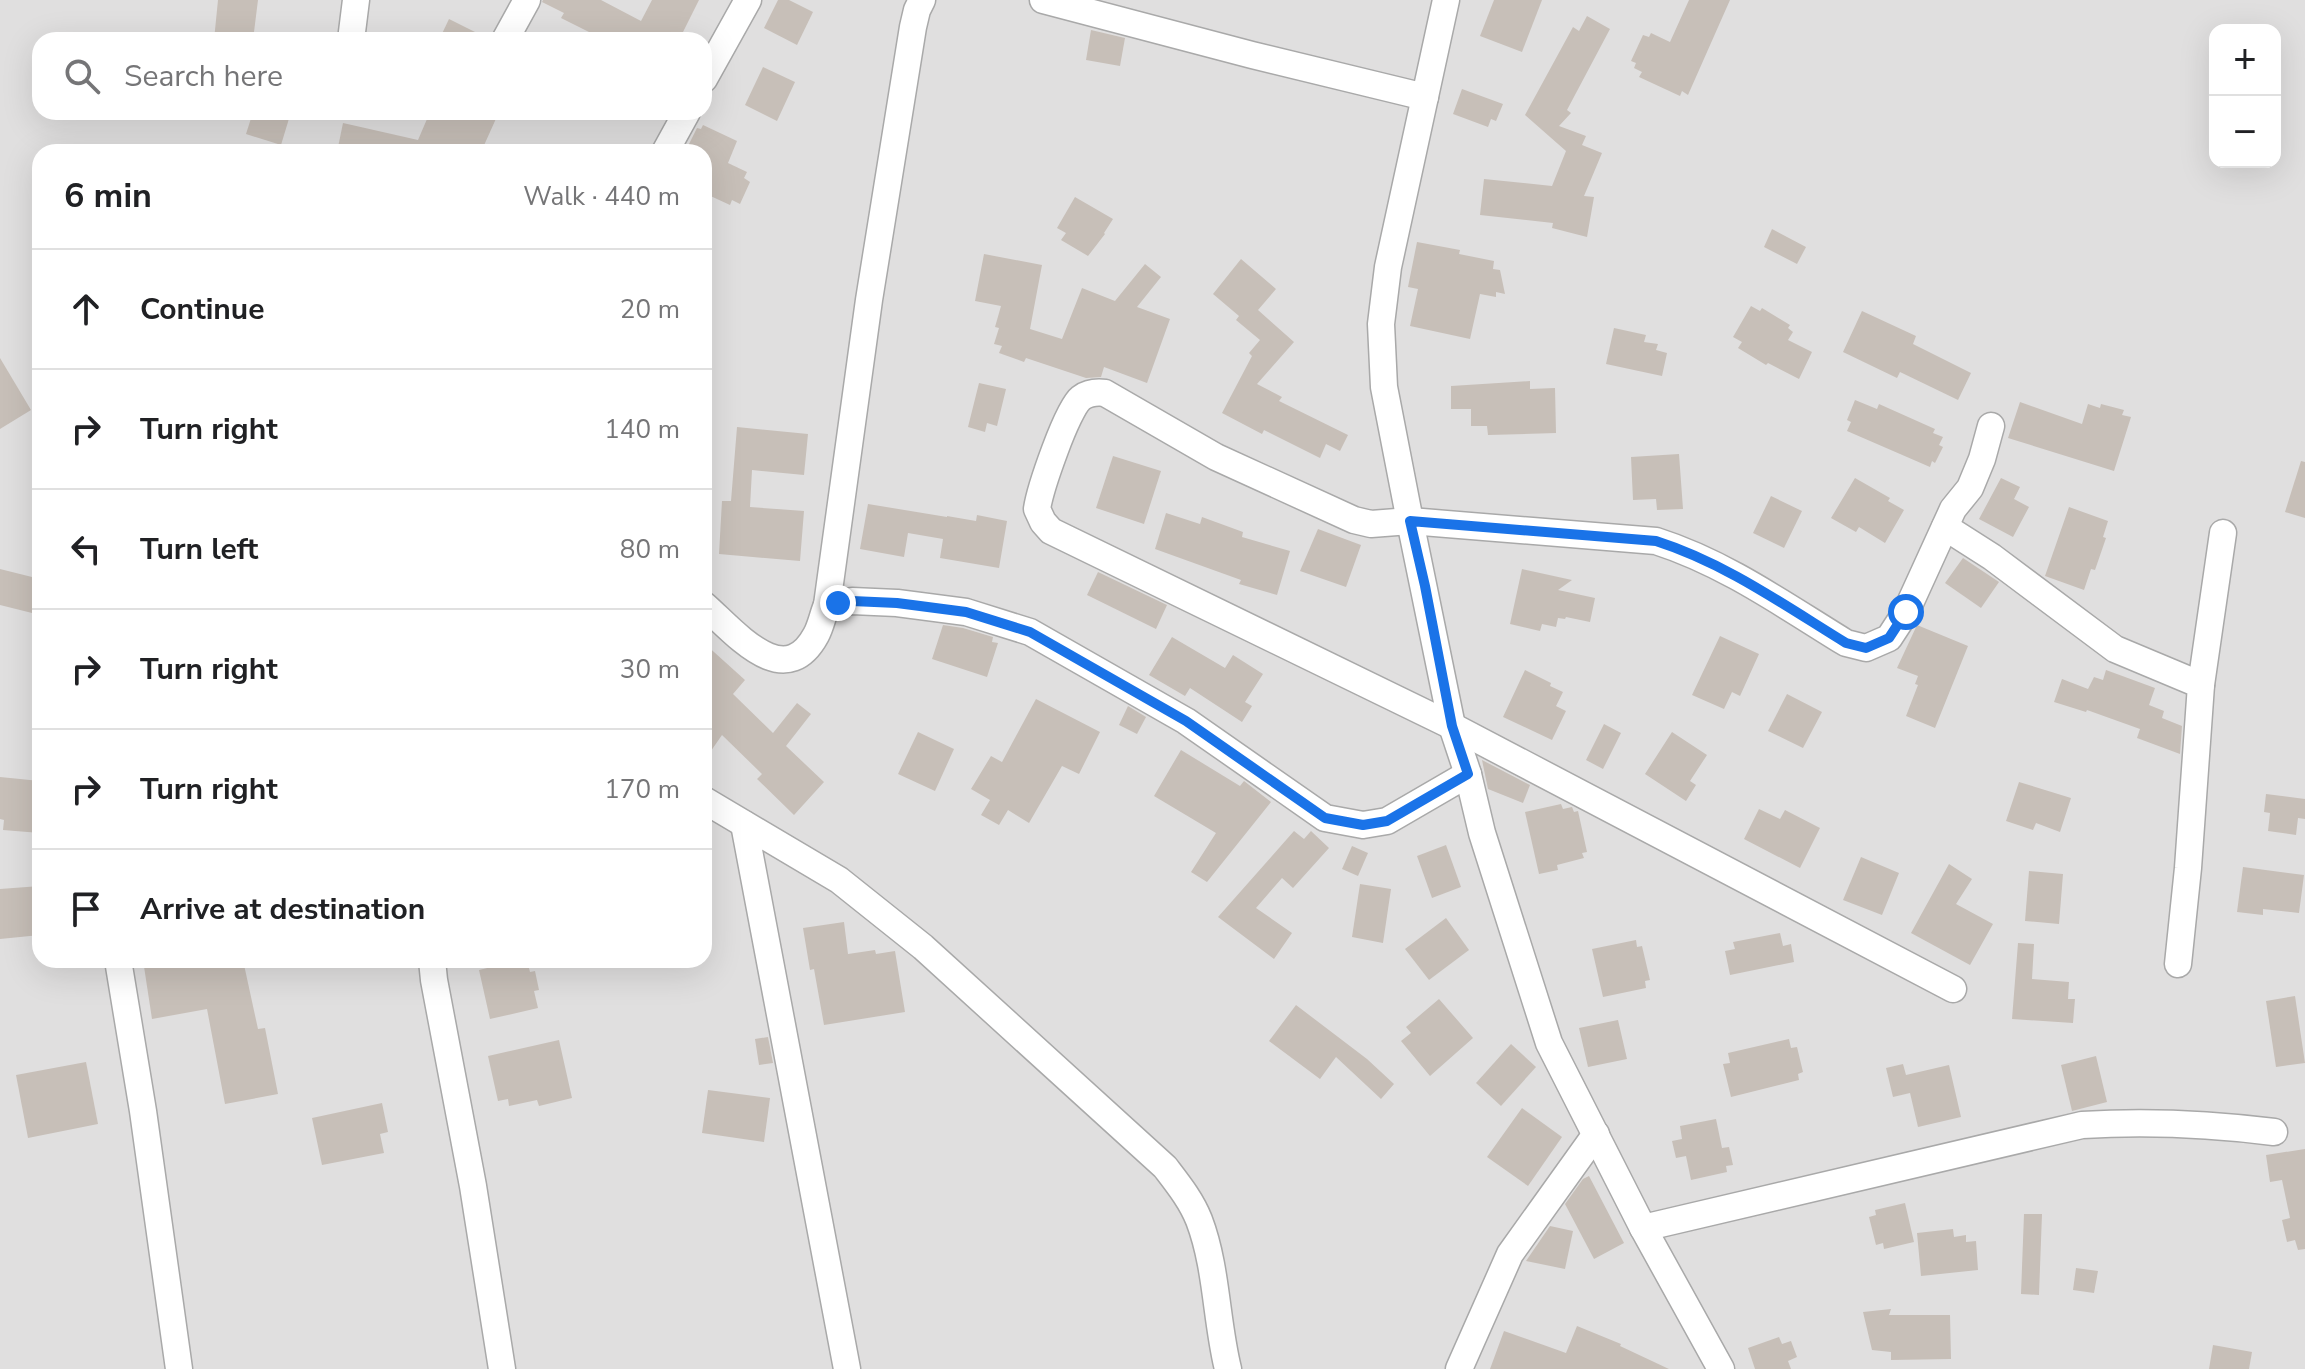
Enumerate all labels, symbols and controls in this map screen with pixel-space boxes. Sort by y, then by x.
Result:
map controls [2209,24,2281,168]
button: + [2209,24,2281,96]
search box [32,32,712,120]
icon: search [60,54,104,98]
text: Search here [124,56,283,97]
button: − [2209,96,2281,168]
text: 6 min [64,173,152,219]
text: Walk · 440 m [523,179,680,214]
icon: ahead [64,287,108,331]
text: Continue [140,289,265,330]
text: 20 m [620,292,680,327]
icon: right [64,407,108,451]
text: Turn right [140,409,278,450]
text: 140 m [604,412,680,447]
icon: left [64,527,108,571]
text: Turn left [140,529,258,570]
text: 80 m [620,532,680,567]
route end [820,585,856,621]
route start [1888,594,1924,630]
icon: right [64,647,108,691]
text: Turn right [140,649,278,690]
text: 30 m [620,652,680,687]
icon: right [64,767,108,811]
text: Turn right [140,769,278,810]
text: 170 m [604,772,680,807]
icon: arrive [64,887,108,931]
text: Arrive at destination [140,889,425,930]

